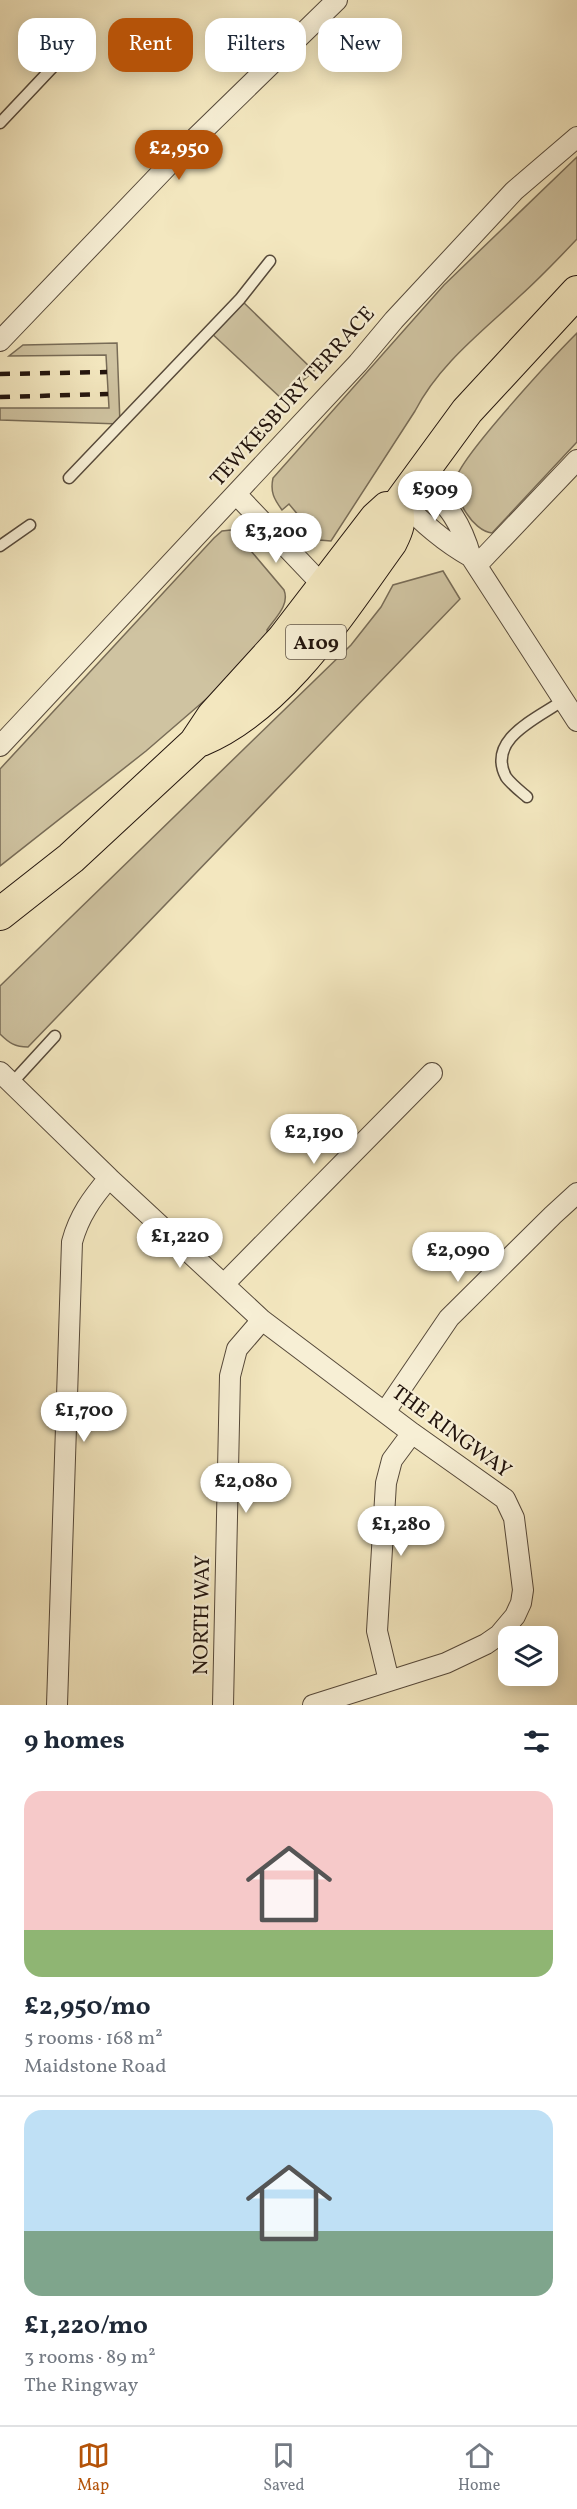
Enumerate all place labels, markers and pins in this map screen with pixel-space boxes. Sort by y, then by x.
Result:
pin: £2,950 [130,130,228,181]
pin: £909 [399,471,471,522]
pin: £3,200 [227,513,325,564]
pin: £2,190 [265,1114,363,1165]
pin: £1,220 [131,1218,229,1269]
pin: £2,090 [409,1232,507,1283]
pin: £1,700 [35,1392,133,1443]
pin: £2,080 [197,1463,295,1514]
pin: £1,280 [352,1506,450,1557]

